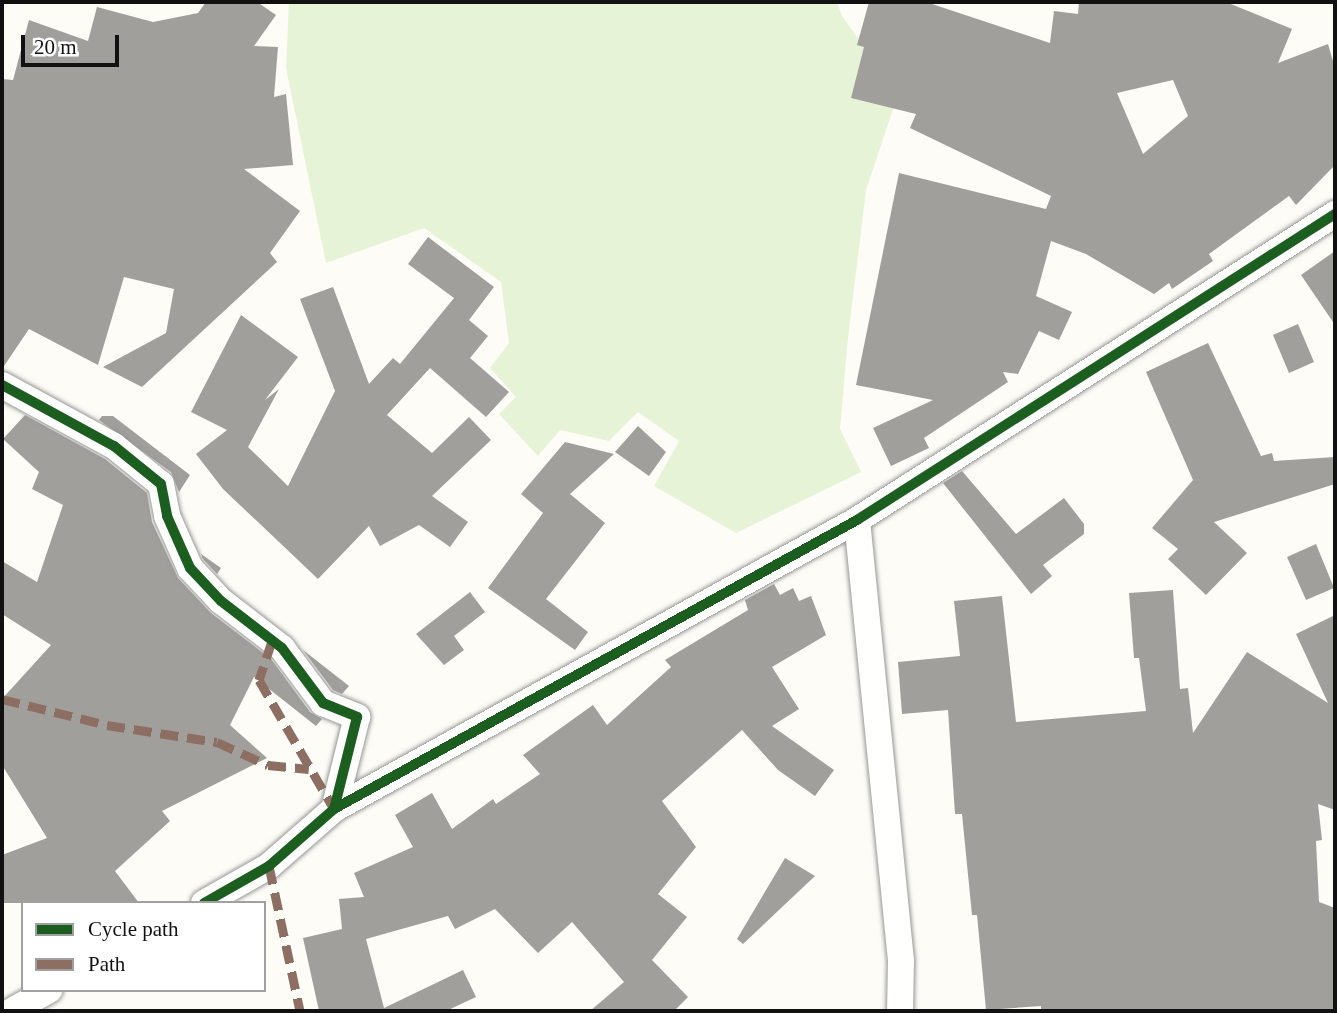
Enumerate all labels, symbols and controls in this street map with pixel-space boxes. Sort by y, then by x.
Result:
scale bar [24,21,122,65]
text: 20 m [34,35,77,59]
legend [21,901,266,992]
text: Cycle path [88,917,178,941]
text: Path [88,952,125,976]

